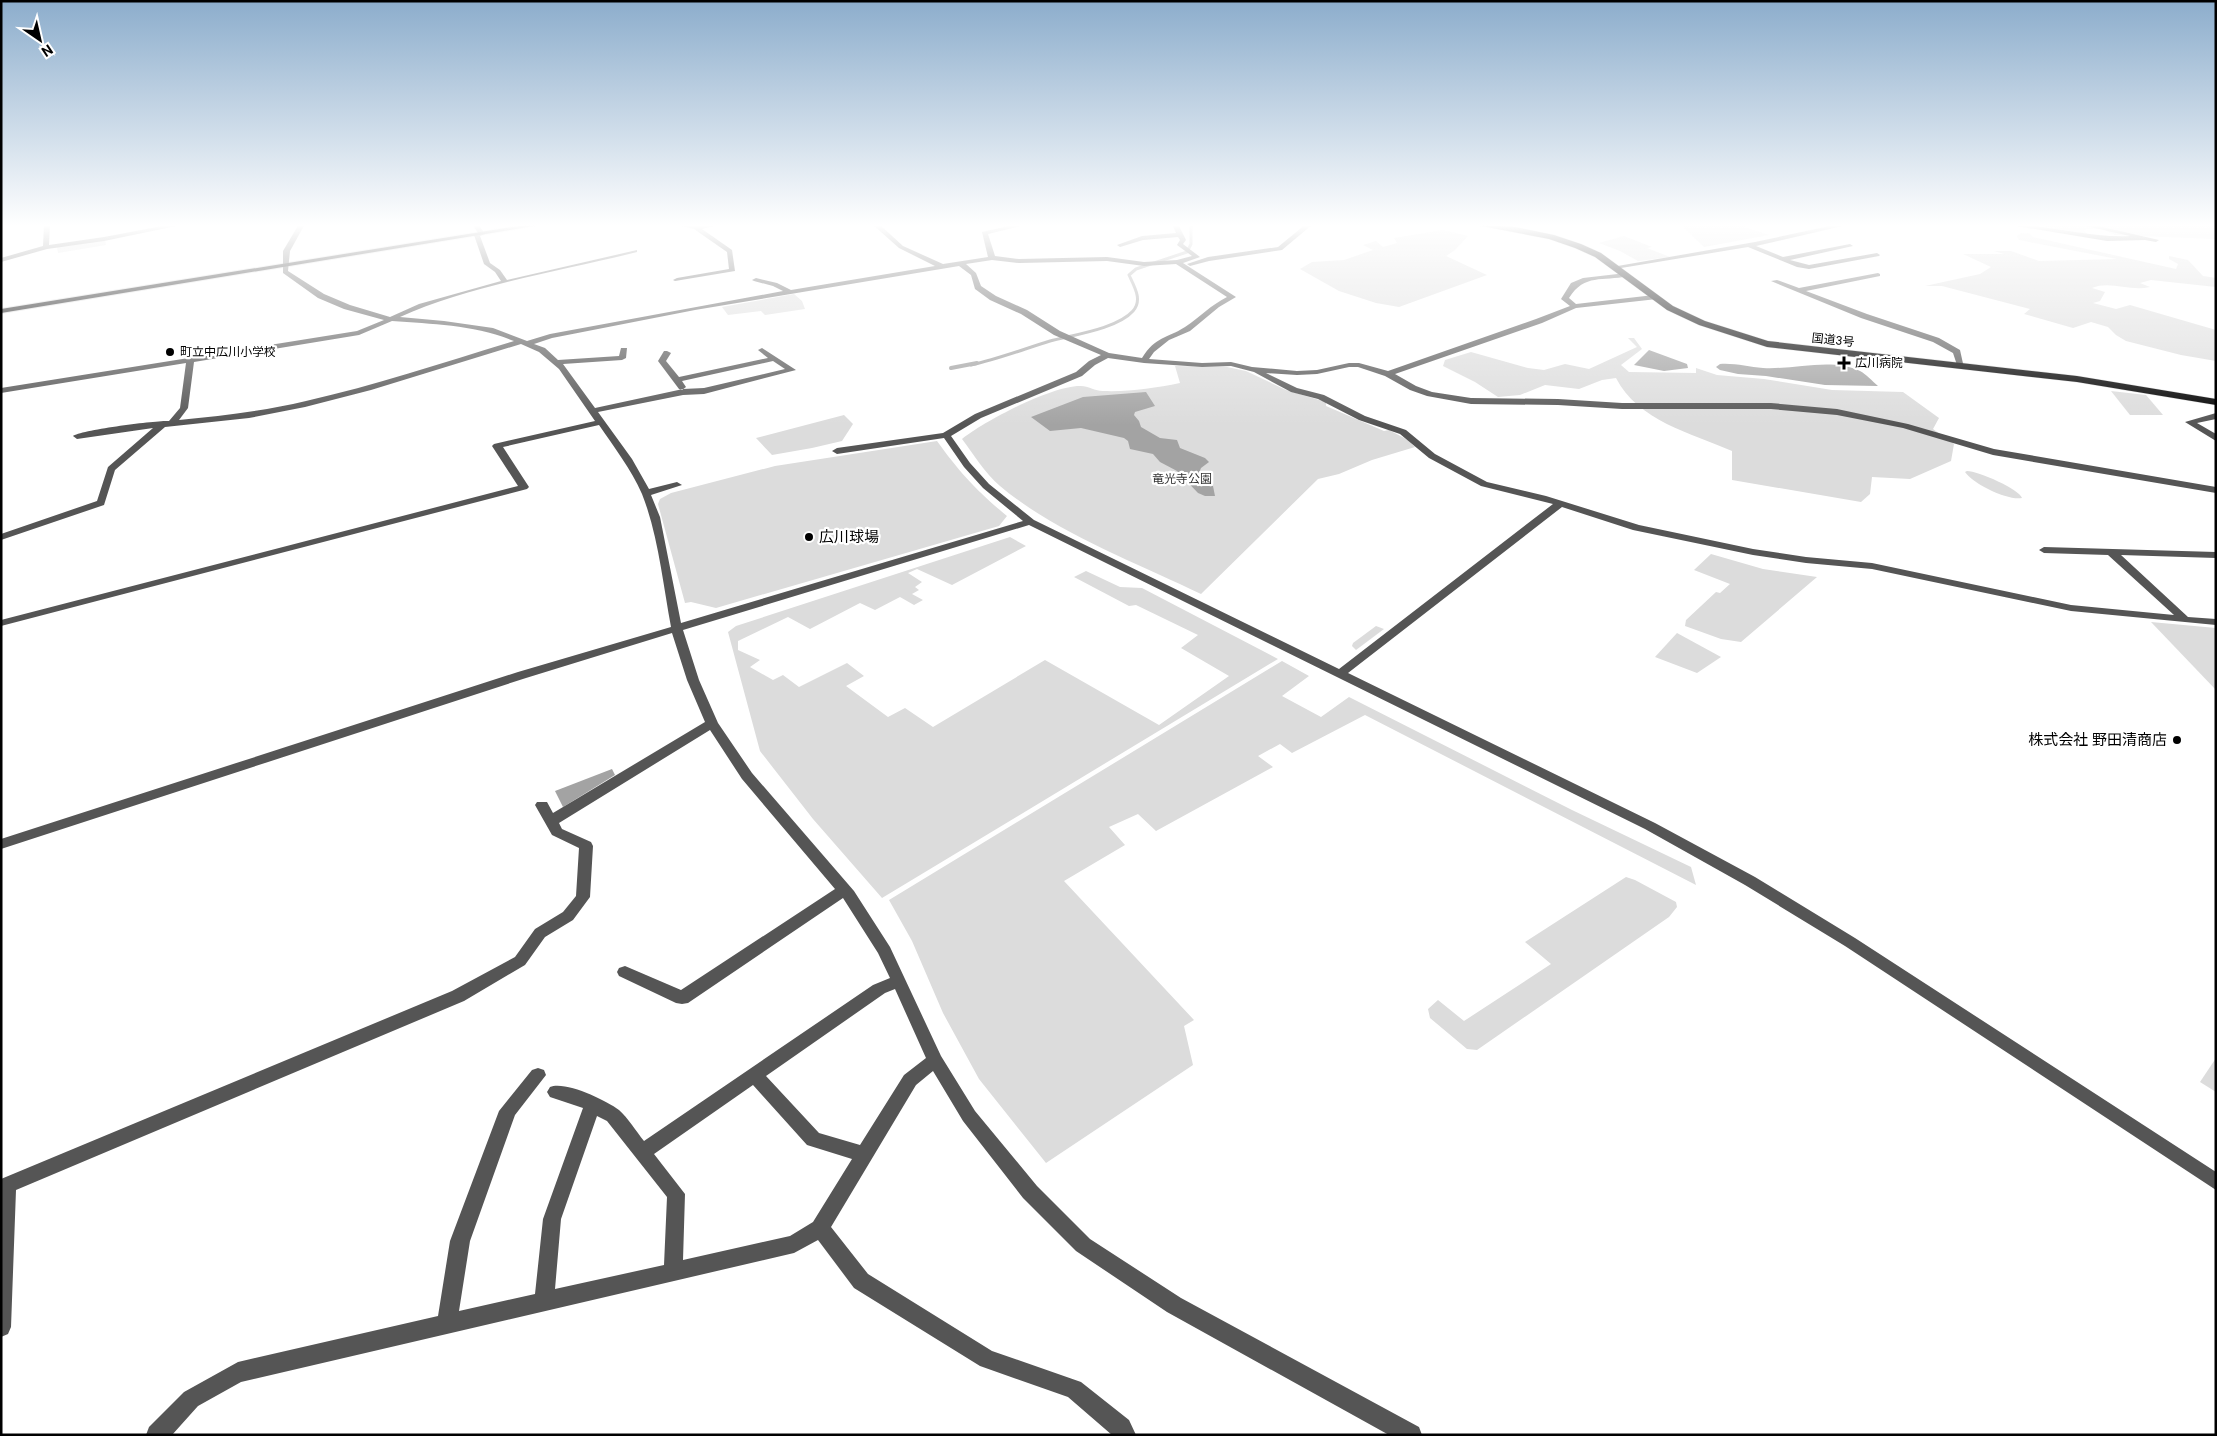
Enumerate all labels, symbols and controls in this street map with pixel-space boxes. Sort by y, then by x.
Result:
north arrow [15,15,65,65]
text: N [39,41,56,60]
street label: 国道3号 [1811,331,1855,349]
place label: 町立中広川小学校 [180,345,276,359]
marker: 町立中広川小学校 [164,346,176,358]
marker: 広川病院 [1837,356,1851,370]
place label: 広川病院 [1855,356,1903,370]
park label: 竜光寺公園 [1152,472,1212,486]
place label: 広川球場 [819,528,879,546]
marker: 広川球場 [803,531,815,543]
place label: 株式会社 野田清商店 [2028,731,2167,749]
marker: 株式会社 野田清商店 [2171,734,2183,746]

